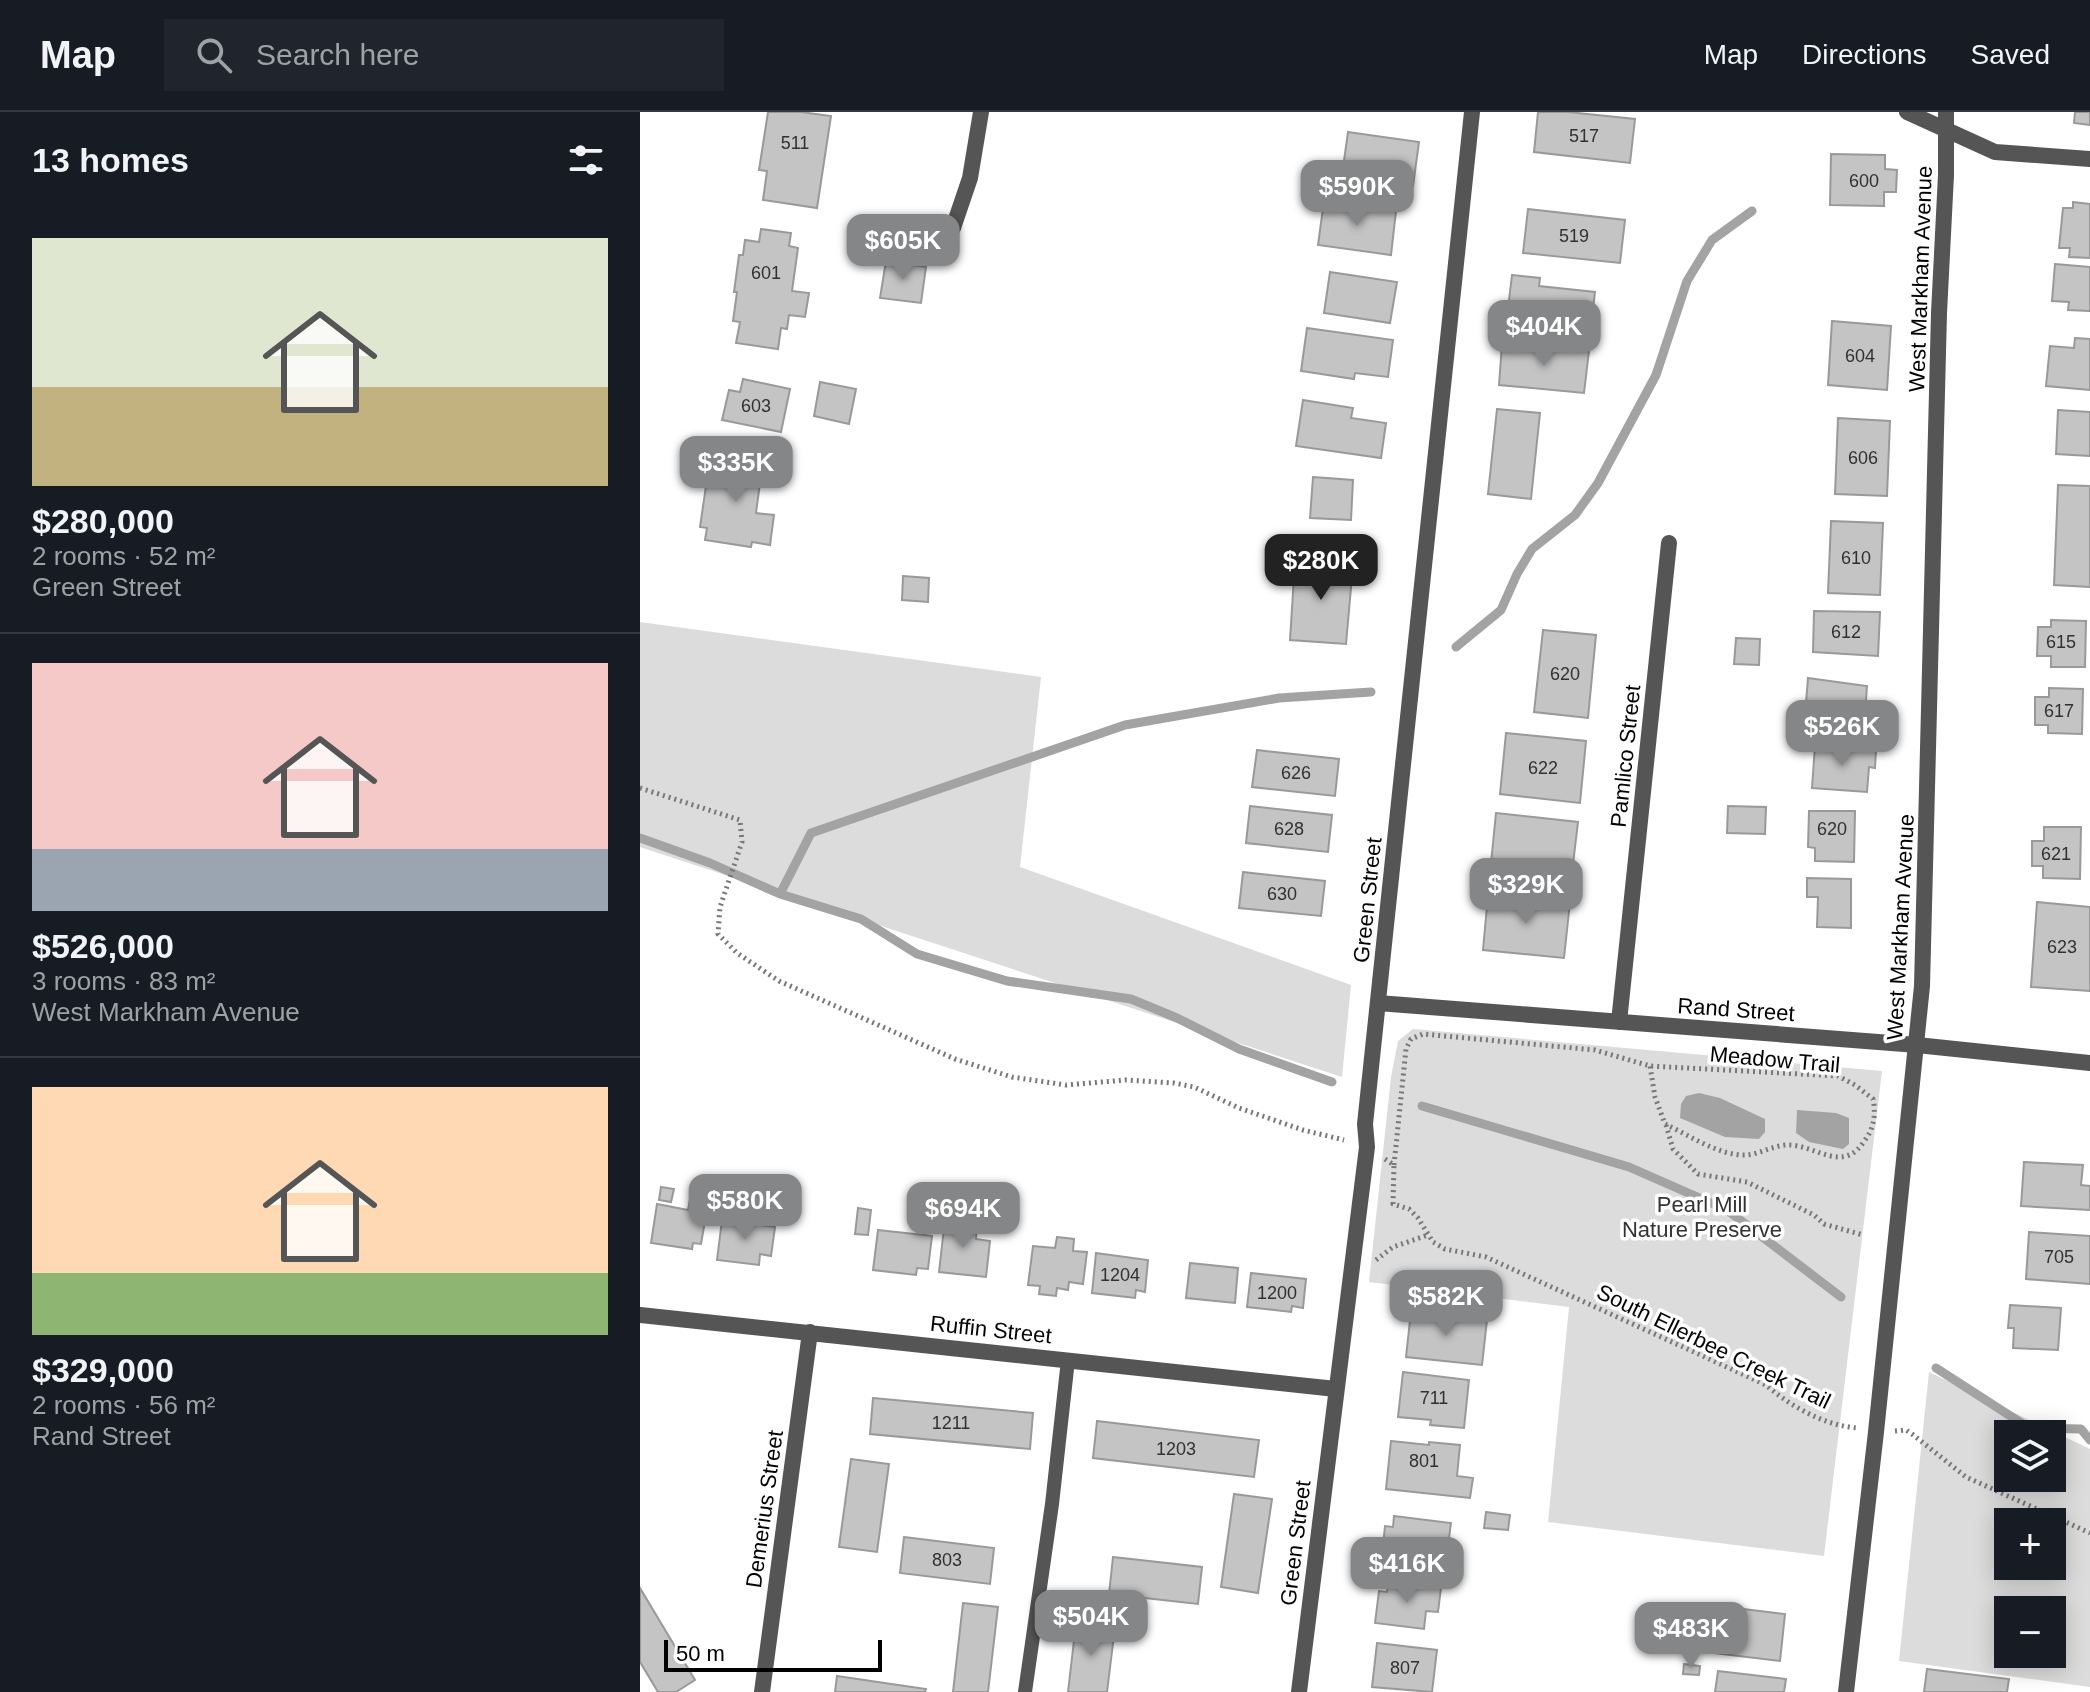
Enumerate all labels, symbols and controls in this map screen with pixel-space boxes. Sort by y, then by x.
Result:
search box [164,19,724,91]
icon: search [192,33,236,77]
text: Map [40,34,116,76]
text: Search here [256,38,419,71]
text: Map [1704,39,1758,70]
text: Directions [1802,39,1927,70]
text: Saved [1971,39,2050,70]
house number: 517 [1569,126,1599,146]
house number: 511 [781,133,809,153]
icon: filters [564,138,608,182]
text: 13 homes [32,141,189,179]
pin: $590K [1301,160,1413,228]
street label: West Markham Avenue [1904,165,1937,393]
text: $590K [1319,171,1395,201]
house number: 600 [1849,171,1879,191]
pin: $605K [847,214,959,282]
text: $605K [865,225,941,255]
house number: 519 [1559,226,1589,246]
house number: 601 [751,263,781,283]
icon: home [248,290,392,434]
pin: $404K [1488,300,1600,368]
text: $404K [1506,311,1582,341]
house number: 604 [1845,346,1875,366]
house number: 603 [741,396,771,416]
pin: $335K [680,436,792,504]
text: $335K [698,447,774,477]
house number: 606 [1848,448,1878,468]
text: $280,000 [32,502,174,540]
pin: $280K [1265,534,1377,602]
text: 2 rooms · 52 m² [32,541,216,571]
text: $280K [1283,545,1359,575]
house number: 610 [1841,548,1871,568]
text: Green Street [32,572,181,602]
house number: 612 [1831,622,1861,642]
house number: 615 [2046,632,2076,652]
house number: 620 [1550,664,1580,684]
street label: Pamlico Street [1606,684,1645,828]
pin: $526K [1786,700,1898,768]
house number: 617 [2044,701,2074,721]
text: $526K [1804,711,1880,741]
icon: home [248,715,392,859]
house number: 622 [1528,758,1558,778]
house number: 626 [1281,763,1311,783]
street label: West Markham Avenue [1882,813,1919,1041]
house number: 628 [1274,819,1304,839]
house number: 620 [1817,819,1847,839]
street label: Green Street [1348,836,1387,964]
house number: 621 [2041,844,2071,864]
pin: $329K [1470,858,1582,926]
text: $329K [1488,869,1564,899]
house number: 630 [1267,884,1297,904]
text: $526,000 [32,927,174,965]
house number: 623 [2047,937,2077,957]
text: 3 rooms · 83 m² [32,966,216,996]
street label: Rand Street [1677,993,1795,1026]
text: West Markham Avenue [32,997,300,1027]
street label: Meadow Trail [1709,1041,1841,1078]
icon: home [248,1139,392,1283]
pin: $580K [689,1174,801,1242]
pin: $694K [907,1182,1019,1250]
text: $580K [707,1185,783,1215]
park label: Pearl Mill Nature Preserve [1622,1192,1782,1242]
text: $694K [925,1193,1001,1223]
house number: 705 [2044,1247,2074,1267]
house number: 1204 [1100,1265,1140,1285]
pin: $582K [1390,1270,1502,1338]
street label: South Ellerbee Creek Trail [1593,1279,1835,1414]
text: $582K [1408,1281,1484,1311]
house number: 1200 [1257,1283,1297,1303]
street label: Ruffin Street [929,1311,1053,1348]
text: $329,000 [32,1351,174,1389]
house number: 711 [1420,1388,1448,1408]
text: 2 rooms · 56 m² [32,1390,216,1420]
house number: 1211 [932,1413,970,1433]
map controls [1994,1420,2066,1668]
button: layers [1994,1420,2066,1492]
text: Rand Street [32,1421,171,1451]
street label: Demerius Street [741,1429,788,1590]
house number: 1203 [1156,1439,1196,1459]
house number: 801 [1409,1451,1439,1471]
street label: Green Street [1275,1479,1316,1607]
button: + [1994,1508,2066,1580]
pin: $416K [1351,1537,1463,1605]
text: $416K [1369,1548,1445,1578]
house number: 803 [932,1550,962,1570]
pin: $504K [1035,1590,1147,1658]
button: − [1994,1596,2066,1668]
text: $504K [1053,1601,1129,1631]
pin: $483K [1635,1602,1747,1670]
text: $483K [1653,1613,1729,1643]
scale bar [664,1636,882,1672]
text: 50 m [676,1641,725,1666]
house number: 807 [1390,1658,1420,1678]

